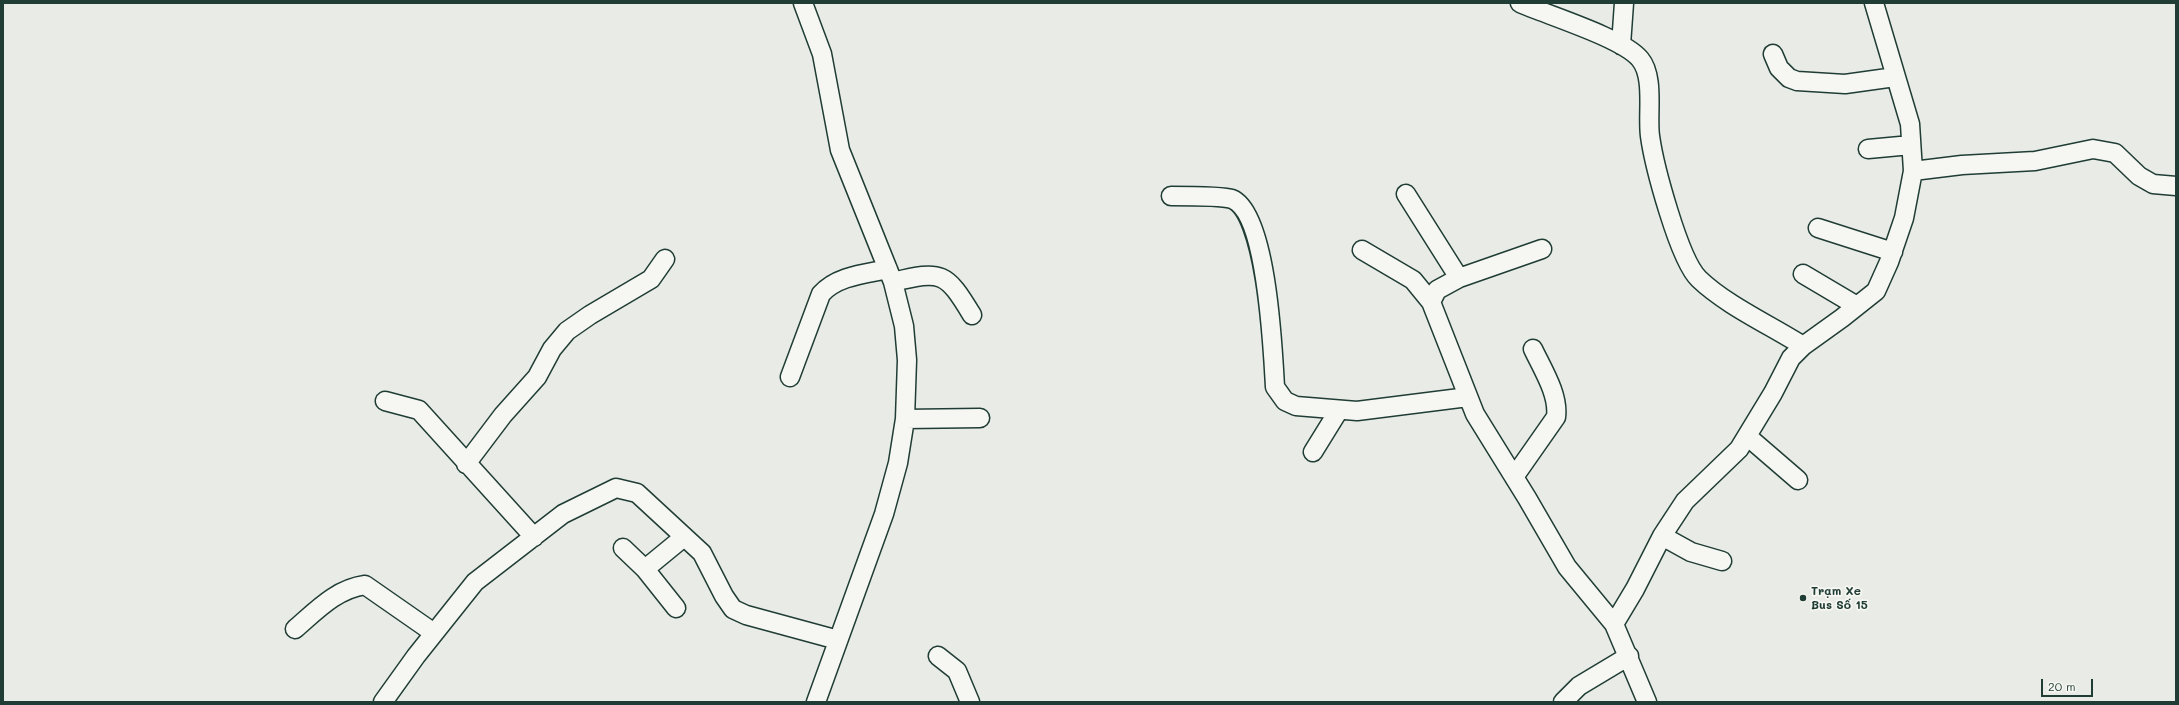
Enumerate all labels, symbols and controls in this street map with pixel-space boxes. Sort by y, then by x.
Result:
place label: Trạm Xe Bus Số 15 [1811,584,1868,612]
marker: Trạm Xe Bus Số 15 [1798,593,1808,603]
scale bar [2043,671,2095,697]
text: 20 m [2048,678,2076,694]

